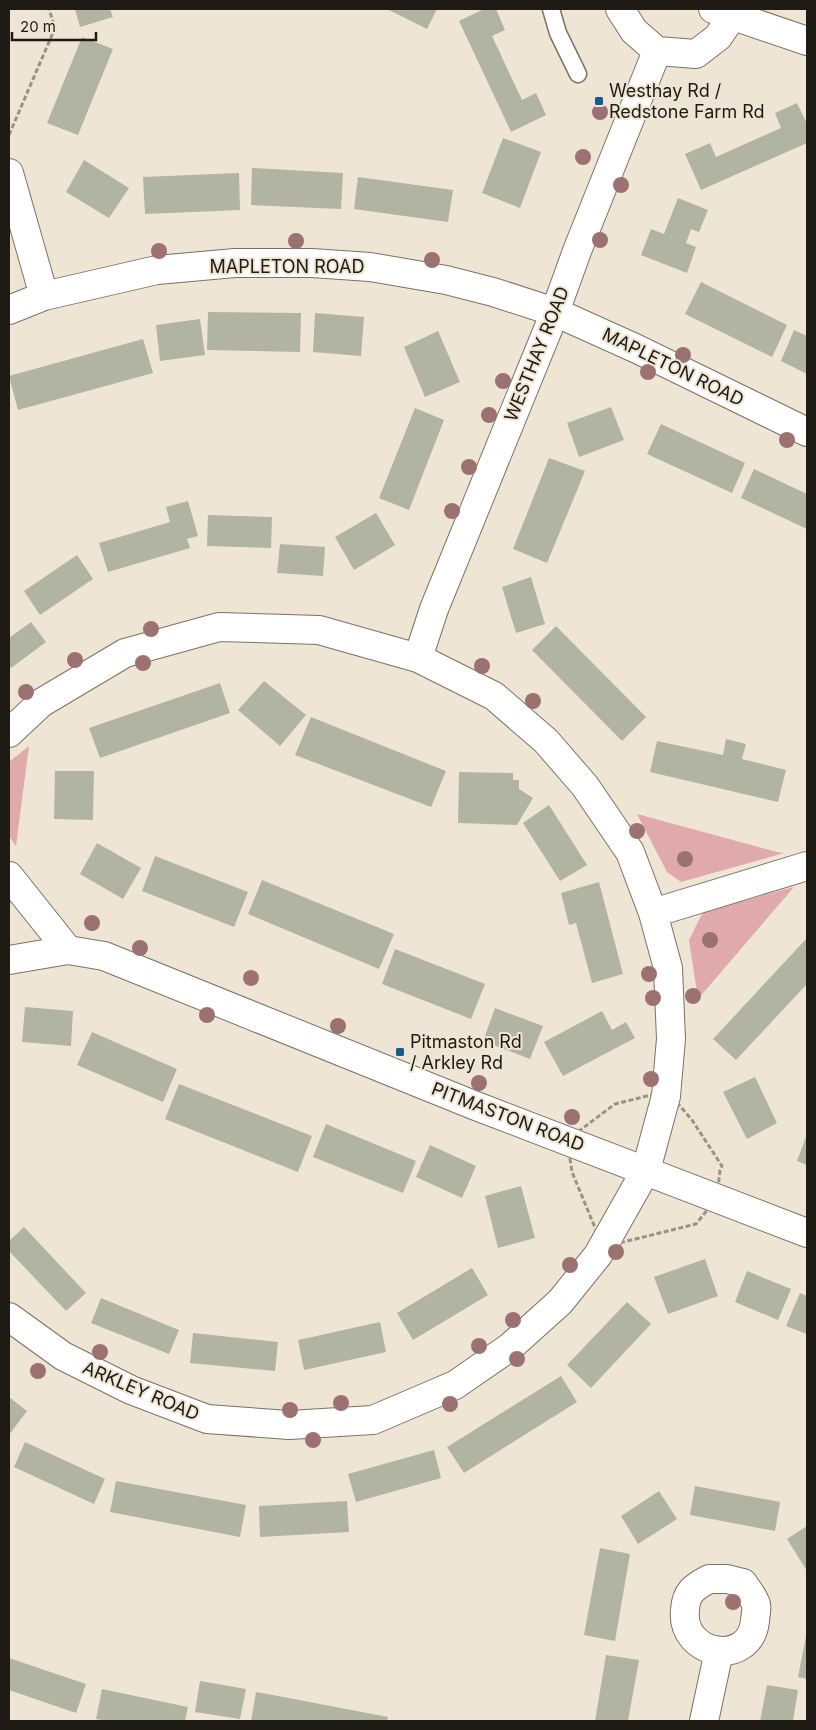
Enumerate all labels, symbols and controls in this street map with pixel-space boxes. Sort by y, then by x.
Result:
scale bar [12,10,96,42]
text: 20 m [20,17,56,36]
place label: Westhay Rd / Redstone Farm Rd [609,80,765,122]
marker: Westhay Rd / Redstone Farm Rd [593,95,605,107]
street label: MAPLETON ROAD [210,256,364,277]
street label: WESTHAY ROAD [500,283,573,424]
street label: MAPLETON ROAD [599,323,747,410]
place label: Pitmaston Rd / Arkley Rd [410,1031,522,1073]
marker: Pitmaston Rd / Arkley Rd [394,1046,406,1058]
street label: PITMASTON ROAD [429,1078,587,1155]
street label: ARKLEY ROAD [80,1357,203,1425]

